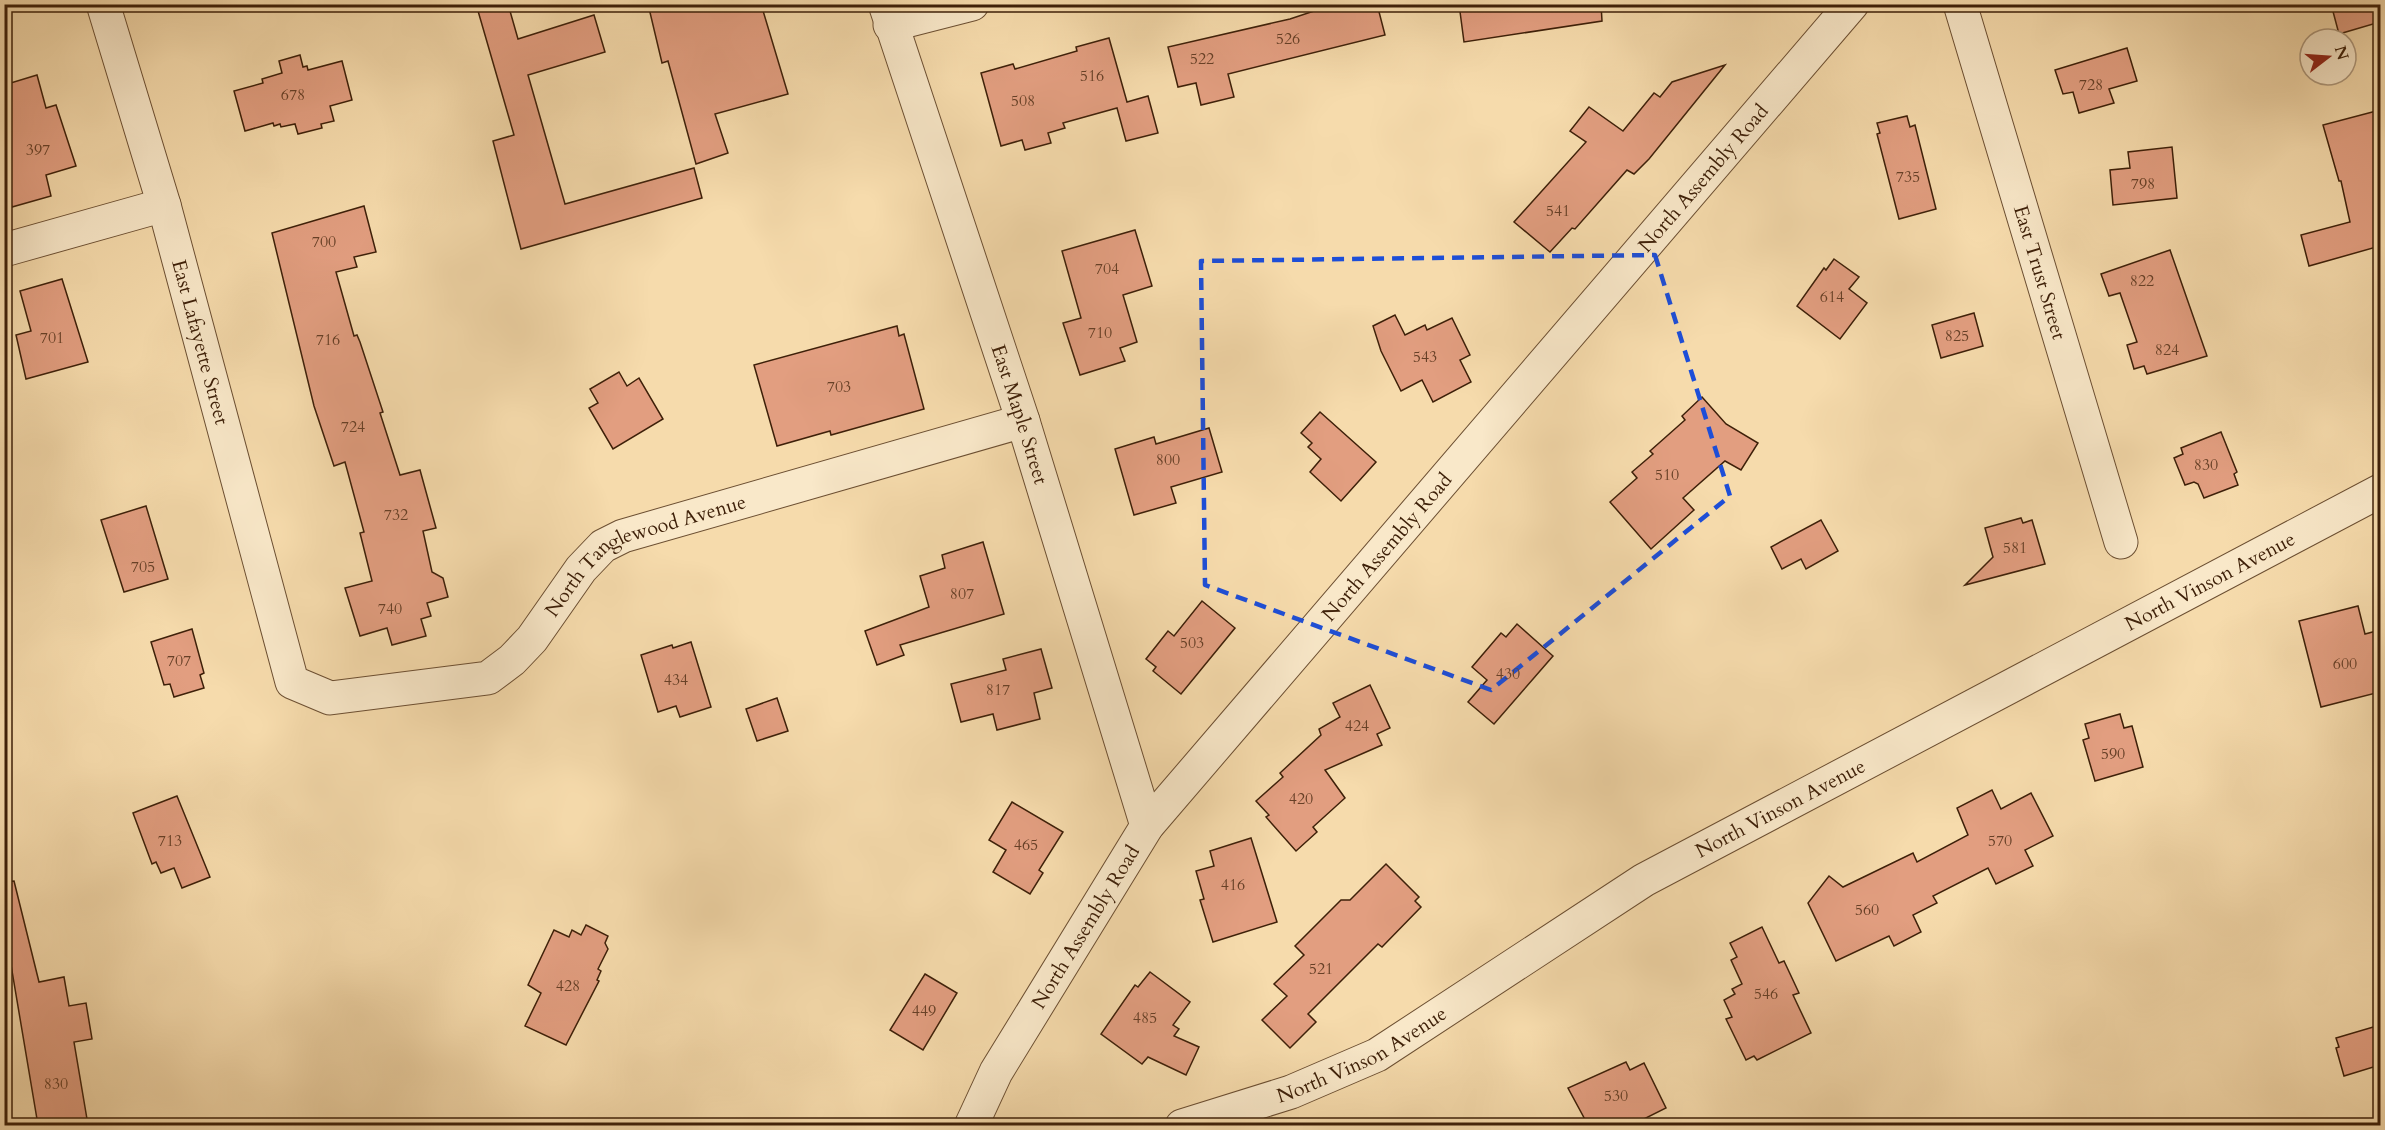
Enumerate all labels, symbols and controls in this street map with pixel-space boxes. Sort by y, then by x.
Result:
north arrow [2298,27,2358,87]
house number: 526 [1276,28,1300,50]
text: N [2329,43,2354,63]
house number: 522 [1190,48,1214,70]
house number: 516 [1080,65,1104,87]
house number: 728 [2079,74,2103,96]
house number: 678 [281,84,305,106]
house number: 508 [1011,90,1035,112]
street label: North Assembly Road [1632,98,1774,258]
house number: 397 [26,139,50,161]
house number: 735 [1896,166,1920,188]
house number: 798 [2131,173,2155,195]
house number: 541 [1546,200,1570,222]
street label: East Trust Street [2007,202,2073,343]
house number: 700 [312,231,336,253]
street label: East Lafayette Street [166,257,236,428]
house number: 704 [1095,258,1119,280]
house number: 822 [2130,270,2154,292]
house number: 614 [1820,286,1844,308]
house number: 710 [1088,322,1112,344]
house number: 825 [1945,325,1969,347]
house number: 701 [40,327,64,349]
house number: 716 [316,329,340,351]
house number: 824 [2155,339,2179,361]
street label: East Maple Street [985,341,1055,488]
house number: 543 [1413,346,1437,368]
house number: 703 [827,376,851,398]
house number: 724 [341,416,365,438]
house number: 800 [1156,449,1180,471]
house number: 830 [2194,454,2218,476]
house number: 510 [1655,464,1679,486]
street label: North Assembly Road [1315,467,1458,627]
street label: North Tanglewood Avenue [538,488,749,622]
house number: 732 [384,504,408,526]
street label: North Vinson Avenue [2120,525,2300,637]
house number: 581 [2003,537,2027,559]
house number: 705 [131,556,155,578]
house number: 807 [950,583,974,605]
house number: 740 [378,598,402,620]
house number: 503 [1180,632,1204,654]
house number: 707 [167,650,191,672]
house number: 600 [2333,653,2357,675]
house number: 430 [1496,663,1520,685]
house number: 434 [664,669,688,691]
house number: 817 [986,679,1010,701]
house number: 424 [1345,715,1369,737]
house number: 590 [2101,743,2125,765]
street label: North Vinson Avenue [1690,752,1870,864]
house number: 420 [1289,788,1313,810]
house number: 713 [158,830,182,852]
house number: 570 [1988,830,2012,852]
house number: 465 [1014,834,1038,856]
street label: North Assembly Road [1025,840,1146,1014]
house number: 416 [1221,874,1245,896]
house number: 560 [1855,899,1879,921]
house number: 521 [1309,958,1333,980]
house number: 428 [556,975,580,997]
house number: 546 [1754,983,1778,1005]
house number: 449 [912,1000,936,1022]
street label: North Vinson Avenue [1273,1000,1452,1109]
house number: 485 [1133,1007,1157,1029]
house number: 830 [44,1073,68,1095]
house number: 530 [1604,1085,1628,1107]

